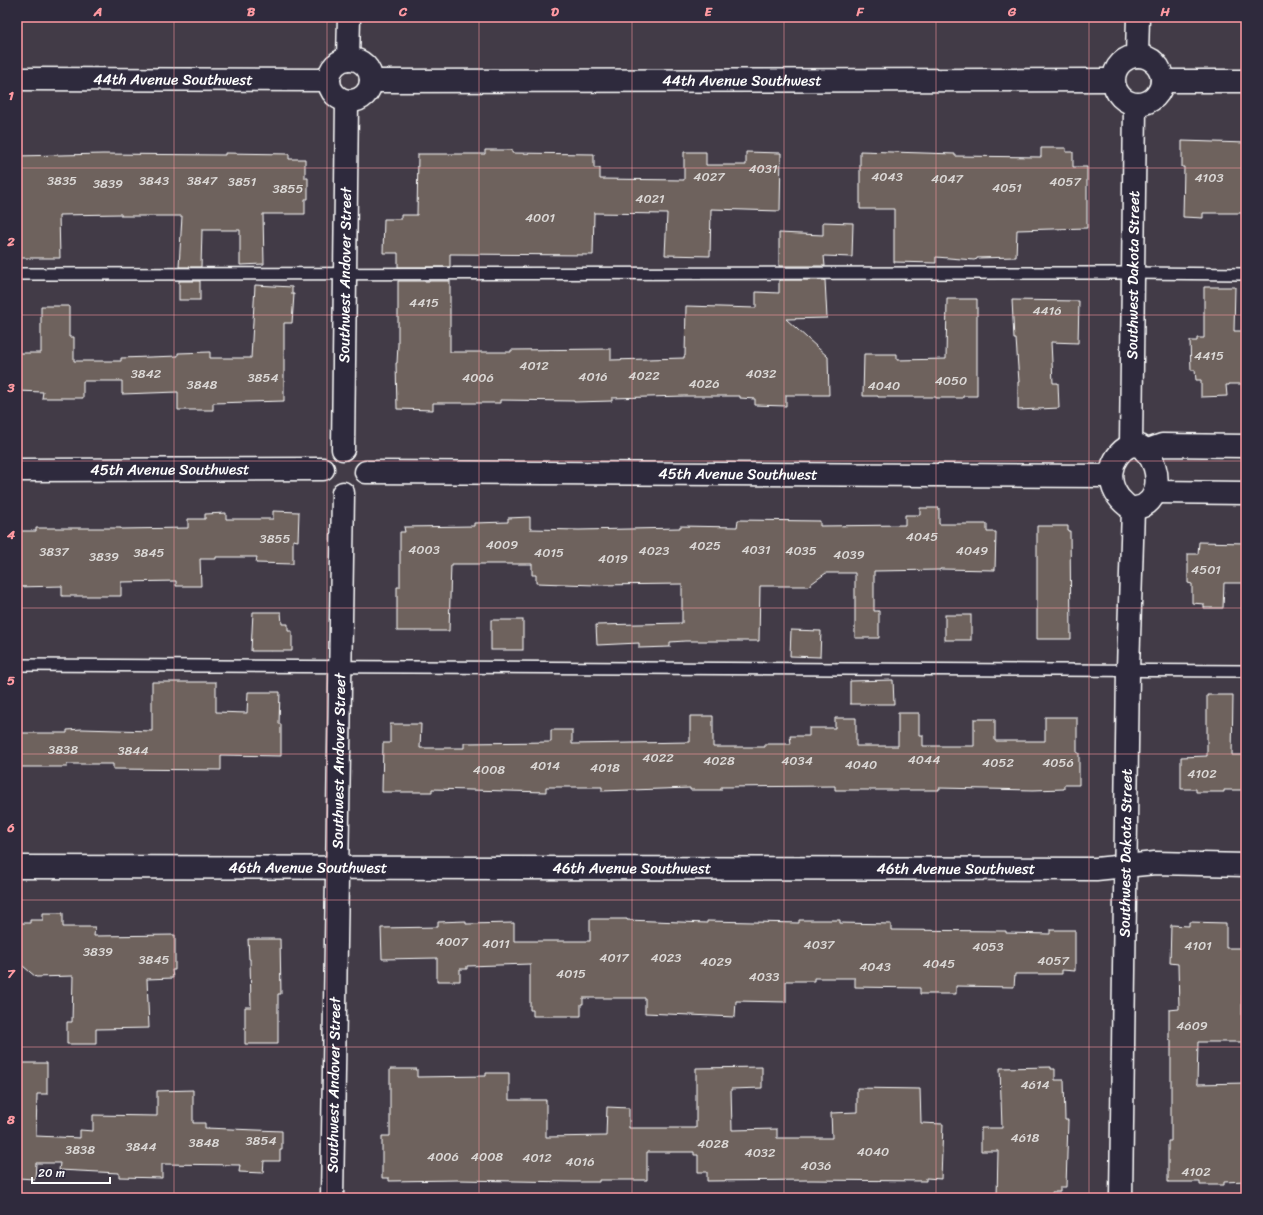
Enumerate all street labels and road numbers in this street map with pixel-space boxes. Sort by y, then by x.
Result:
street label: 44th Avenue Southwest [93,66,253,93]
street label: 44th Avenue Southwest [662,67,822,94]
street label: Southwest Andover Street [331,186,359,363]
street label: Southwest Dakota Street [1119,190,1147,360]
street label: 45th Avenue Southwest [90,456,250,483]
street label: 45th Avenue Southwest [658,461,818,487]
street label: Southwest Andover Street [324,672,353,849]
street label: Southwest Dakota Street [1111,768,1140,938]
street label: 46th Avenue Southwest [229,854,388,881]
street label: 46th Avenue Southwest [553,855,712,881]
street label: 46th Avenue Southwest [877,856,1036,882]
street label: Southwest Andover Street [319,996,348,1173]

